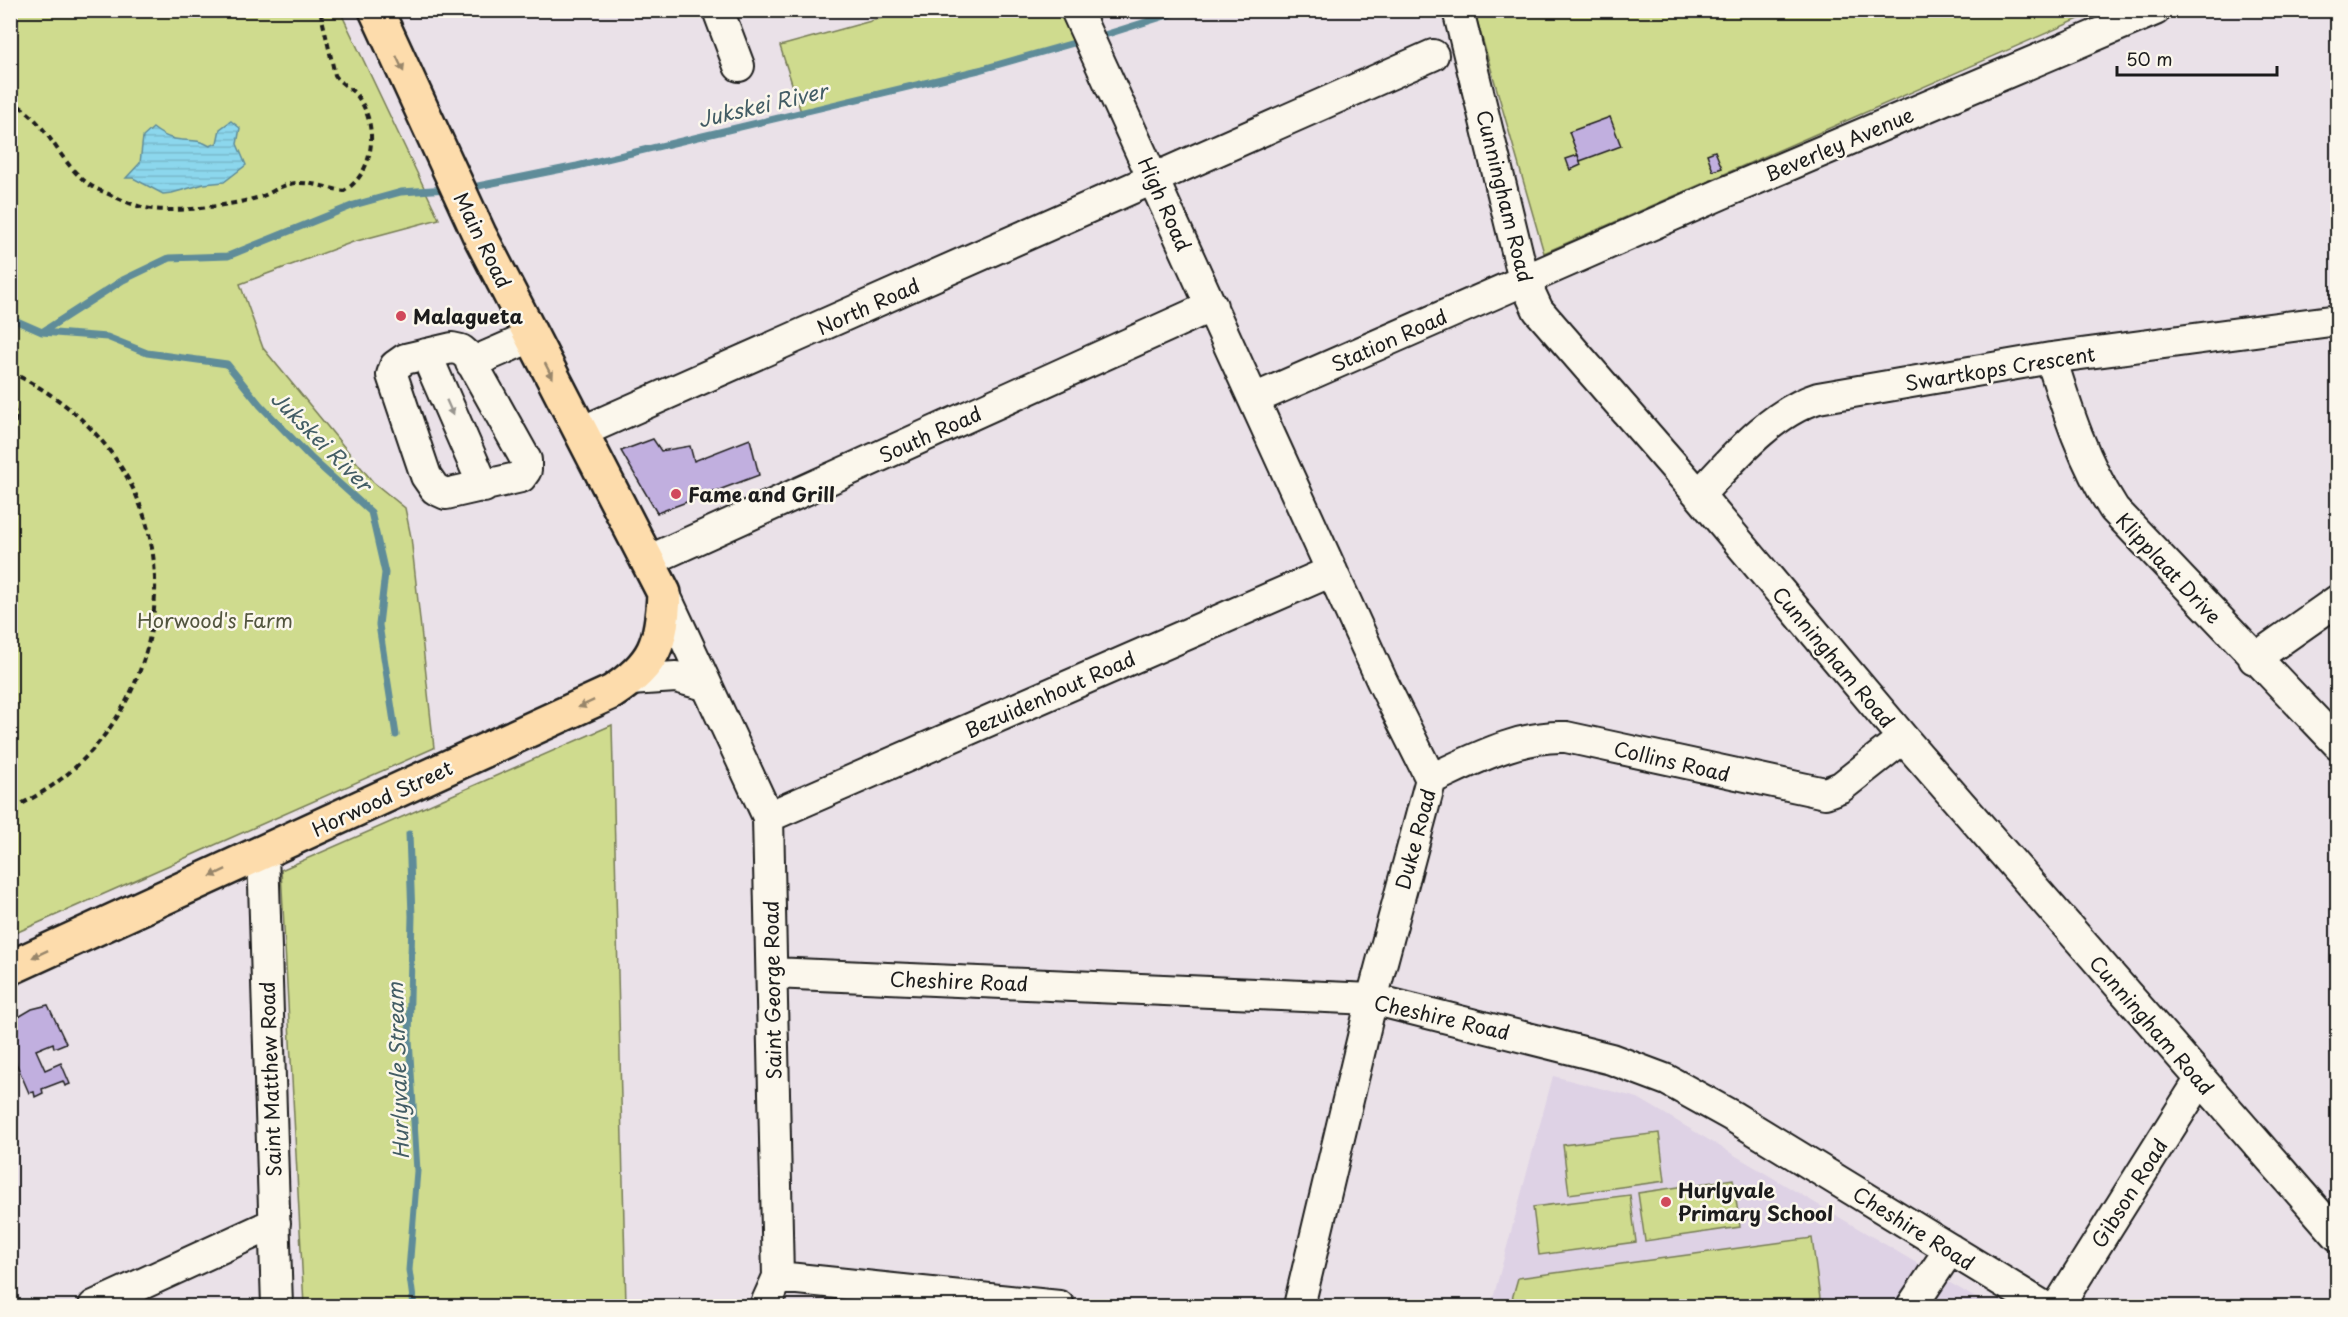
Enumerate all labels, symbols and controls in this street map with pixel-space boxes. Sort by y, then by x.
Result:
scale bar [2117,39,2278,77]
text: 50 m [2126,45,2173,72]
one-way arrow [395,56,404,73]
water label: Jukskei River [694,73,832,134]
street label: Beverley Avenue [1760,99,1918,189]
street label: Cunningham Road [1469,107,1541,285]
street label: High Road [1131,152,1199,256]
street label: Main Road [447,187,519,293]
street label: North Road [812,270,924,342]
place label: Malagueta [413,301,524,331]
street label: Station Road [1326,301,1452,379]
marker: Malagueta [394,309,408,323]
street label: Swartkops Crescent [1903,338,2097,398]
one-way arrow [545,363,554,380]
water label: Jukskei River [264,382,382,500]
street label: South Road [874,398,986,470]
one-way arrow [445,399,454,416]
place label: Fame and Grill [688,479,835,509]
marker: Fame and Grill [669,487,683,501]
street label: Klipplaat Drive [2109,506,2229,630]
street label: Cunningham Road [1766,580,1902,734]
park label: Horwood's Farm [137,605,293,635]
street label: Bezuidenhout Road [960,643,1140,745]
one-way arrow [577,700,594,709]
street label: Collins Road [1611,733,1733,789]
street label: Horwood Street [307,752,457,844]
street label: Duke Road [1387,785,1443,893]
one-way arrow [208,868,226,878]
street label: Saint George Road [755,900,789,1080]
street label: Cunningham Road [2083,949,2221,1101]
one-way arrow [32,950,49,959]
street label: Cheshire Road [889,964,1029,998]
street label: Saint Matthew Road [252,981,288,1177]
water label: Hurlyvale Stream [378,981,416,1160]
street label: Cheshire Road [1371,987,1513,1047]
street label: Gibson Road [2083,1133,2175,1253]
place label: Hurlyvale Primary School [1678,1175,1833,1228]
street label: Cheshire Road [1847,1179,1981,1277]
marker: Hurlyvale Primary School [1659,1195,1673,1209]

